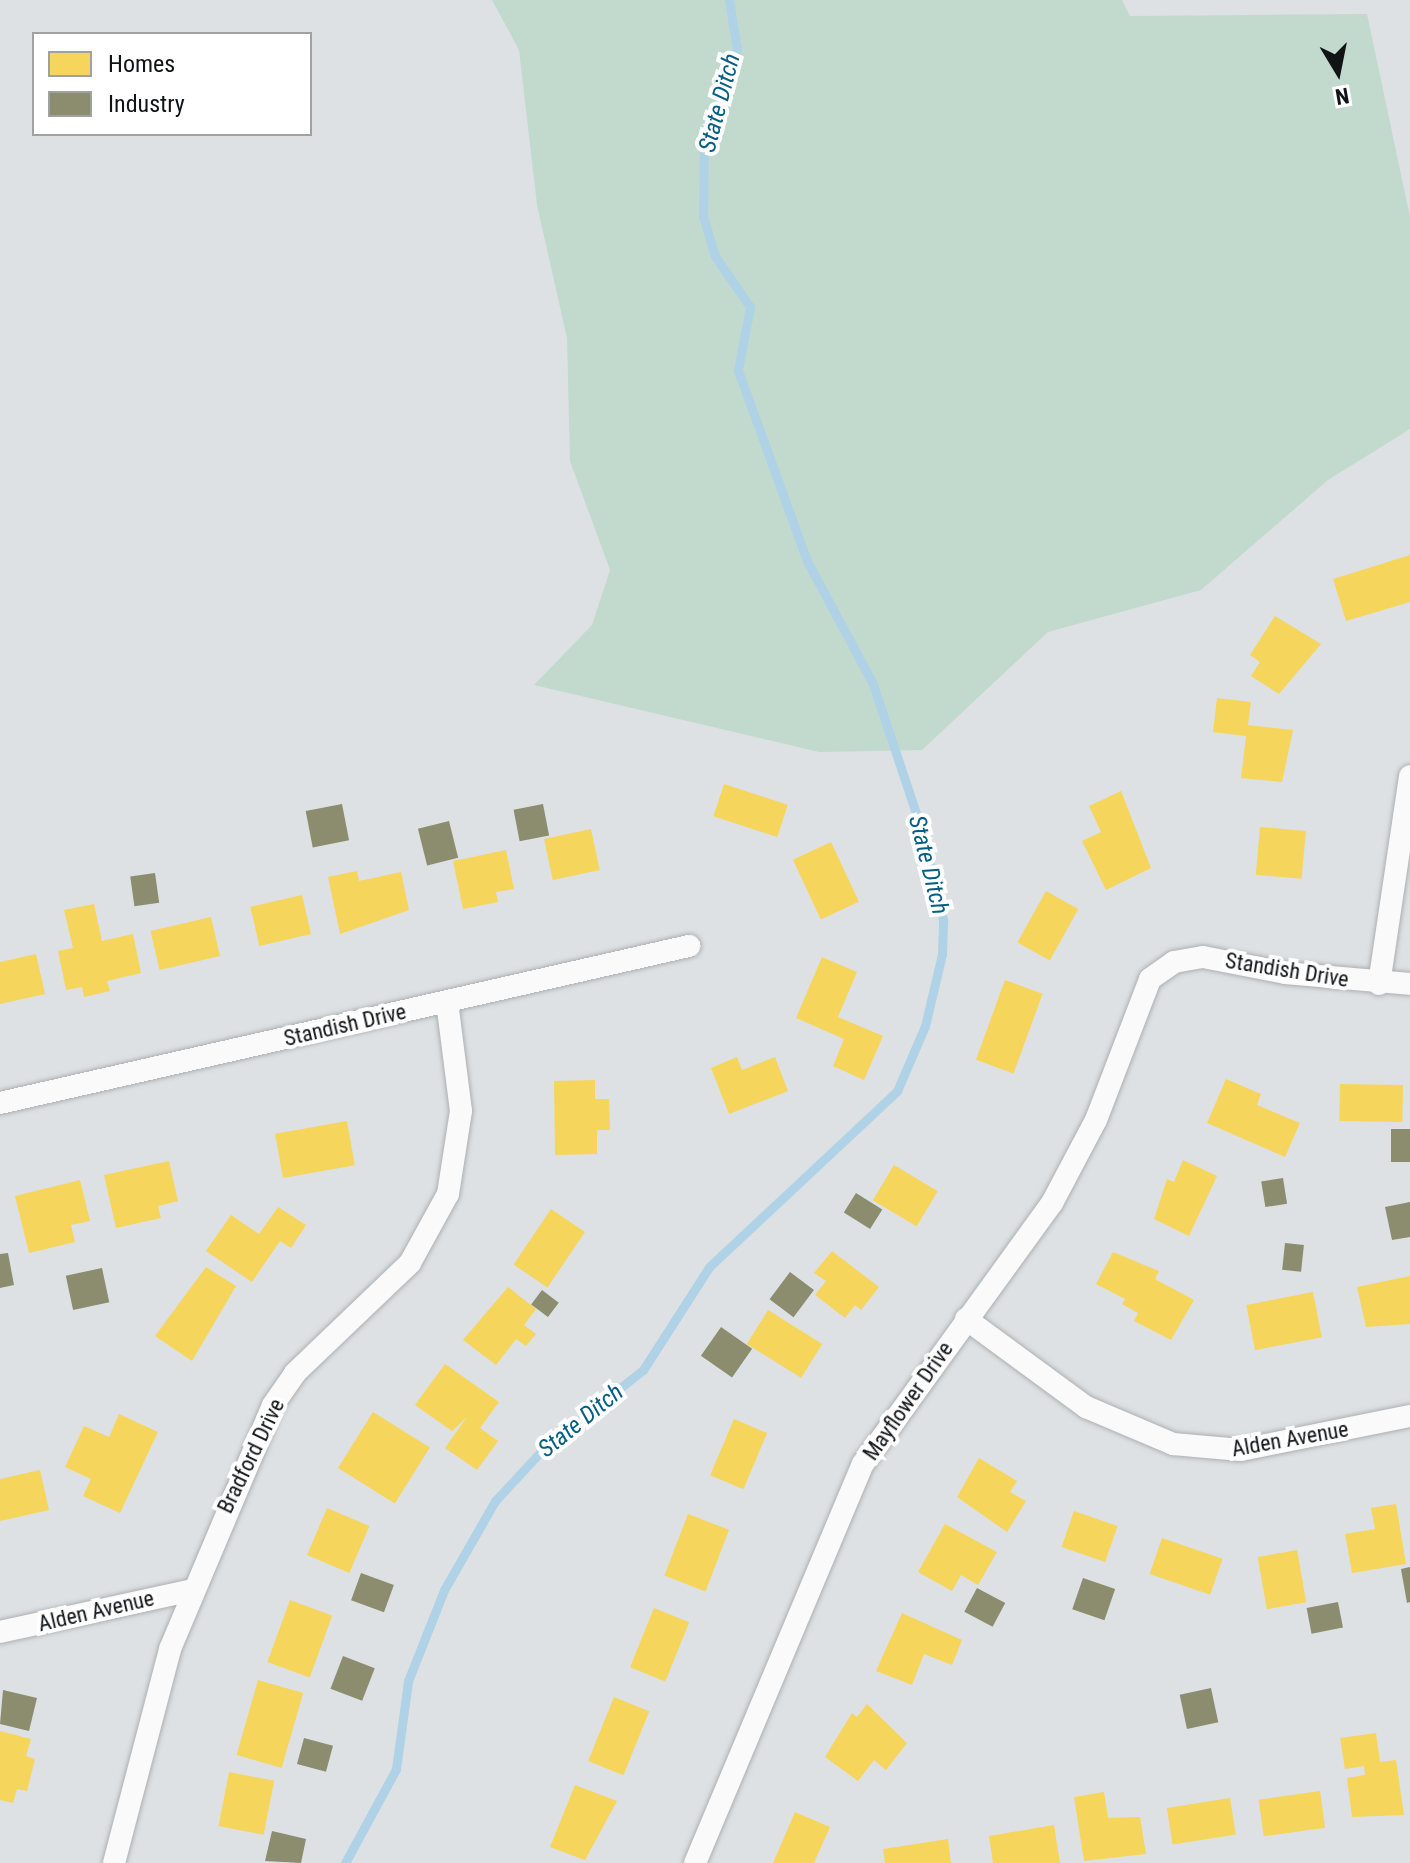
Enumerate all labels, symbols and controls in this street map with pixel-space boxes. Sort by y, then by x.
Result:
legend [32,32,312,136]
north arrow [1298,32,1378,112]
text: Homes [108,50,175,78]
water label: State Ditch [693,51,747,155]
text: N [1333,83,1351,110]
text: Industry [108,90,185,118]
water label: State Ditch [902,813,954,917]
street label: Standish Drive [1223,947,1351,993]
street label: Standish Drive [281,998,409,1052]
street label: Mayflower Drive [857,1337,959,1465]
water label: State Ditch [533,1378,629,1464]
street label: Bradford Drive [212,1394,290,1518]
street label: Alden Avenue [1230,1416,1350,1462]
street label: Alden Avenue [36,1585,156,1637]

